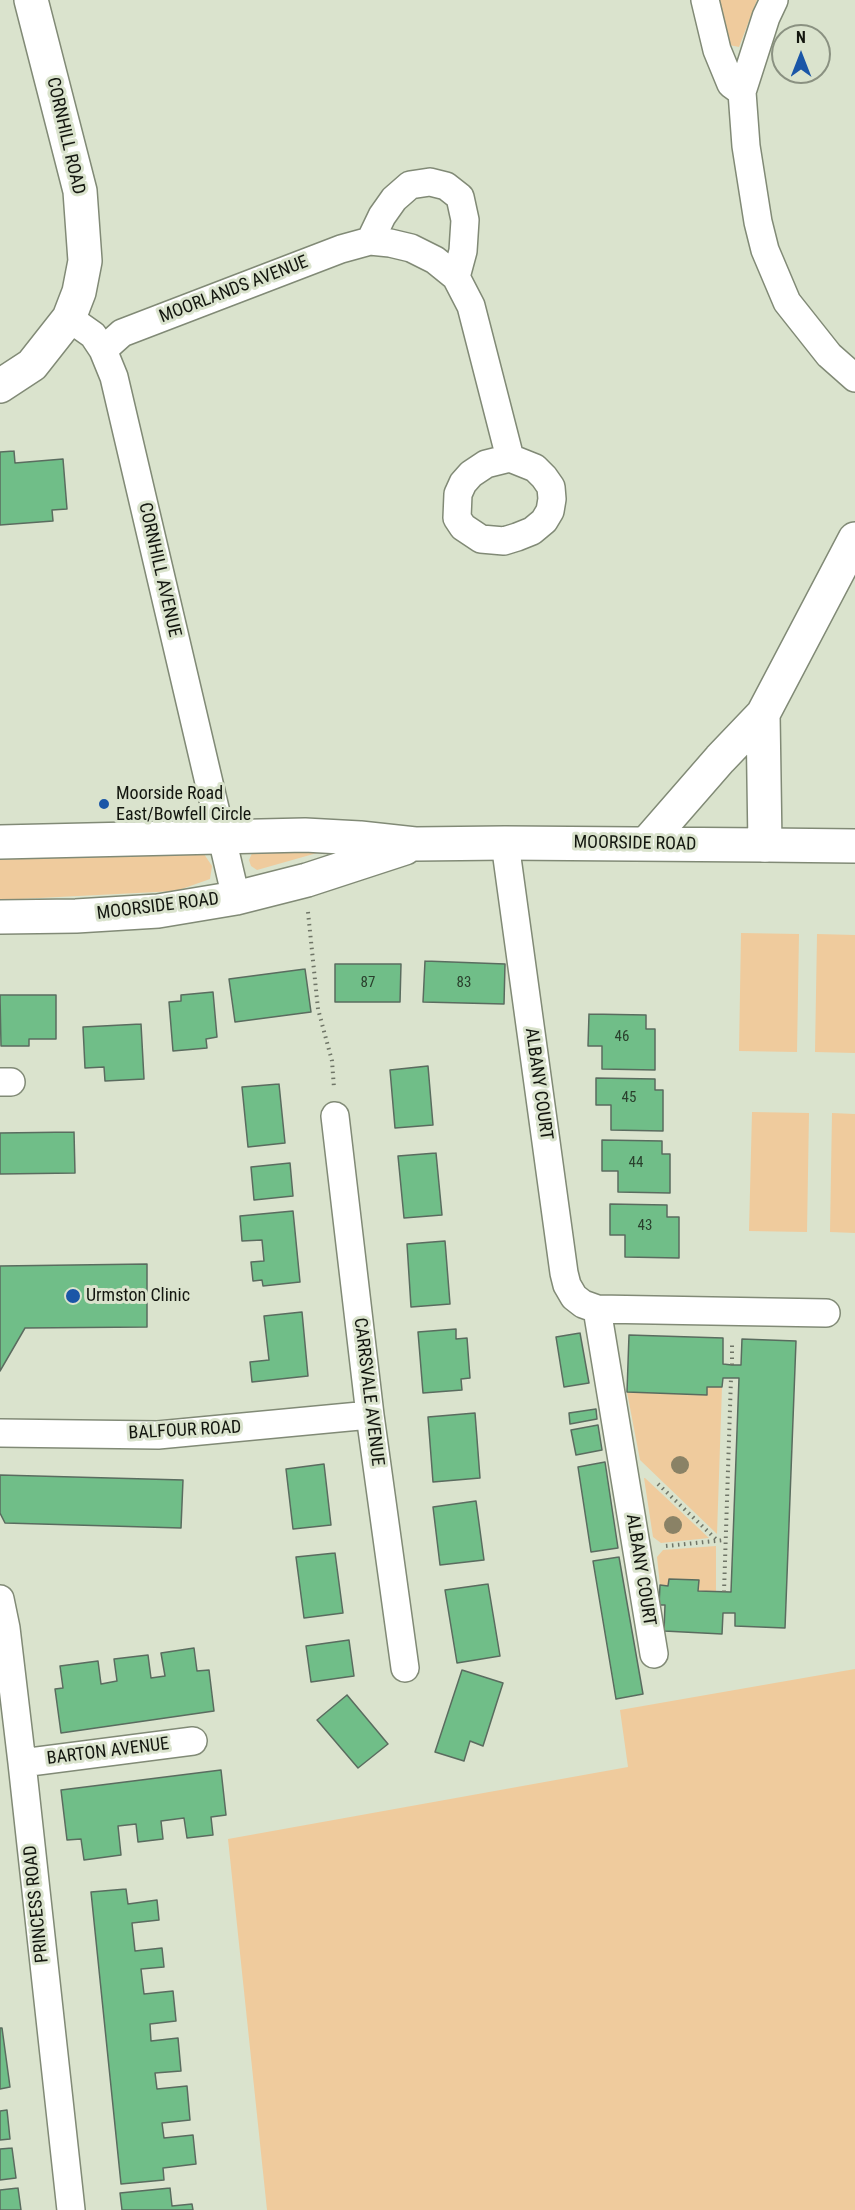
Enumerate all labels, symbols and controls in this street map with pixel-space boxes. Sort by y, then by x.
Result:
north arrow [771,24,831,84]
text: N [796,28,806,47]
street label: CORNHILL ROAD [41,75,89,197]
street label: MOORLANDS AVENUE [157,252,311,328]
street label: CORNHILL AVENUE [133,501,185,639]
place label: Moorside Road East/Bowfell Circle [116,783,251,826]
marker: Moorside Road East/Bowfell Circle [97,797,111,811]
street label: MOORSIDE ROAD [573,832,697,856]
street label: MOORSIDE ROAD [96,889,220,925]
house number: 87 [361,974,375,992]
house number: 83 [457,974,471,992]
street label: ALBANY COURT [519,1027,557,1141]
house number: 46 [615,1028,629,1046]
house number: 45 [622,1089,636,1107]
house number: 44 [629,1154,643,1172]
house number: 43 [638,1217,652,1235]
place label: Urmston Clinic [86,1285,190,1307]
marker: Urmston Clinic [64,1287,82,1305]
street label: CARRSVALE AVENUE [348,1317,388,1467]
street label: BALFOUR ROAD [128,1417,242,1445]
street label: ALBANY COURT [620,1513,660,1627]
street label: BARTON AVENUE [46,1734,170,1770]
street label: PRINCESS ROAD [20,1844,54,1964]

